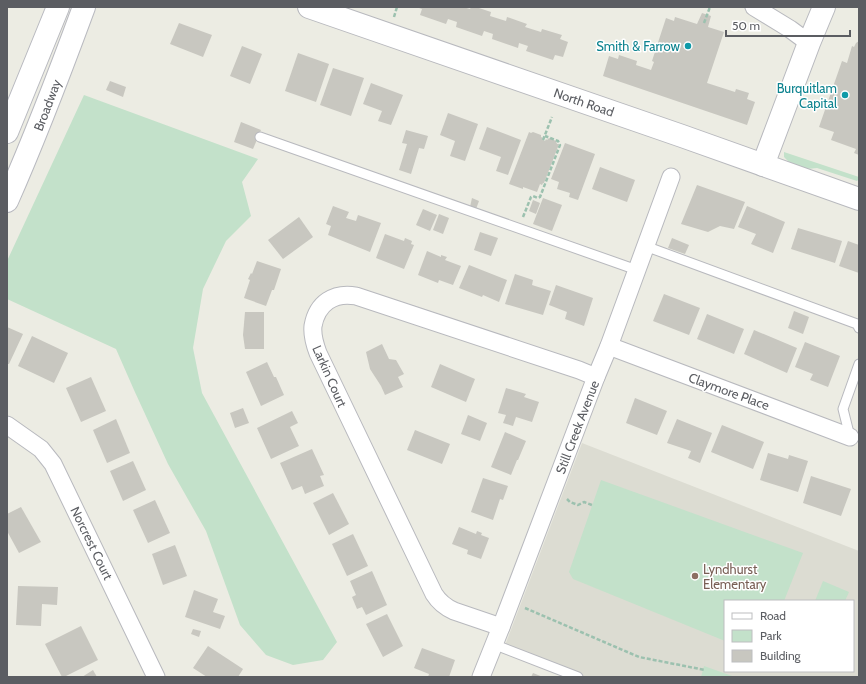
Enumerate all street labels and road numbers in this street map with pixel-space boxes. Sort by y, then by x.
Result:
street label: Broadway [30,76,64,133]
street label: North Road [552,84,616,120]
street label: Larkin Court [309,343,351,410]
street label: Claymore Place [686,369,772,413]
street label: Still Creek Avenue [552,378,602,476]
street label: Norcrest Court [67,504,117,583]

